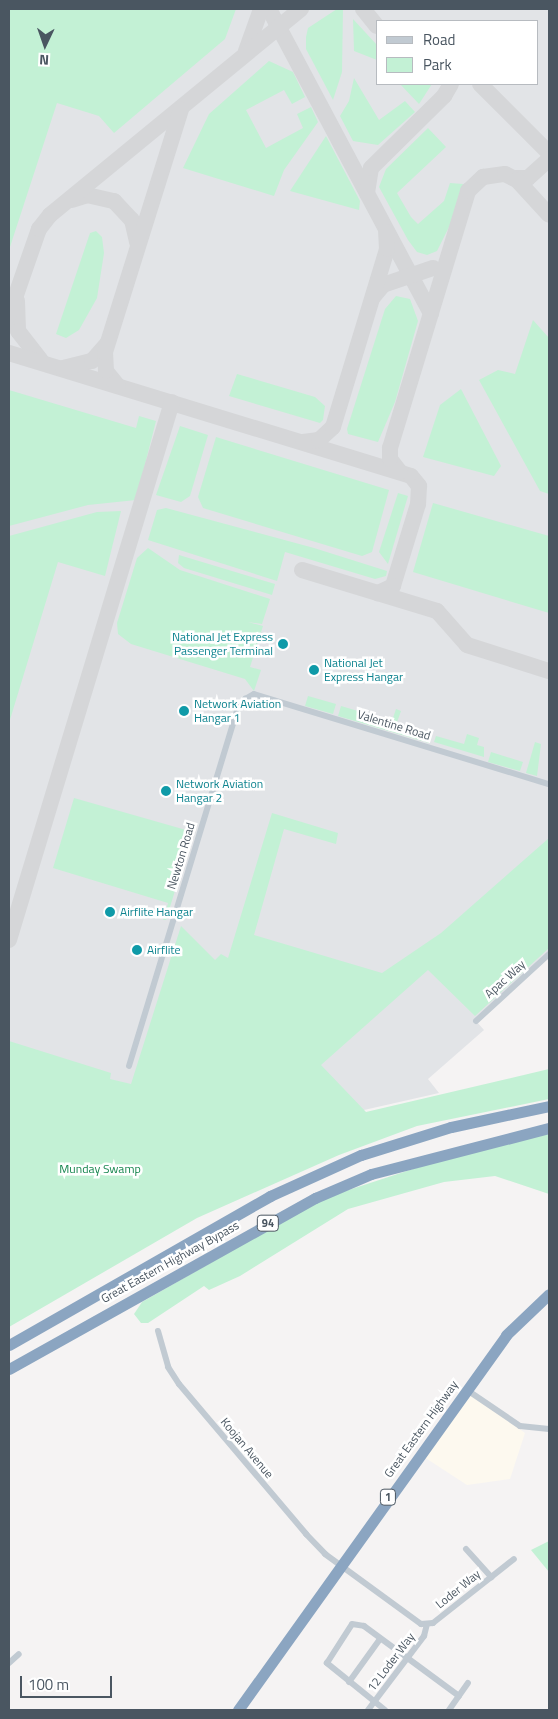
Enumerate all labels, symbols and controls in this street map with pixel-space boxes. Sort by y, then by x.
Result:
north arrow [20,20,70,70]
legend [376,20,538,85]
text: Road [423,28,455,51]
text: N [39,50,50,71]
text: Park [423,53,452,76]
place label: National Jet Express Passenger Terminal [172,630,273,658]
marker: National Jet Express Passenger Terminal [277,638,289,650]
place label: National Jet Express Hangar [324,656,403,684]
marker: National Jet Express Hangar [308,664,320,676]
place label: Network Aviation Hangar 1 [194,697,281,725]
marker: Network Aviation Hangar 1 [178,705,190,717]
street label: Valentine Road [356,707,432,743]
place label: Network Aviation Hangar 2 [176,777,263,805]
marker: Network Aviation Hangar 2 [160,785,172,797]
street label: Newton Road [164,821,198,891]
place label: Airflite Hangar [120,905,193,919]
marker: Airflite Hangar [104,906,116,918]
place label: Airflite [147,943,181,957]
marker: Airflite [131,944,143,956]
street label: Apac Way [482,957,528,1001]
park label: Munday Swamp [59,1162,141,1176]
road number: 94 [257,1214,279,1232]
street label: Great Eastern Highway Bypass [99,1218,241,1306]
street label: Great Eastern Highway [381,1378,461,1480]
street label: Koojan Avenue [218,1415,276,1481]
road number: 1 [379,1488,397,1505]
street label: Loder Way [433,1567,483,1611]
street label: 12 Loder Way [364,1630,418,1694]
scale bar [22,1666,115,1698]
text: 100 m [28,1673,69,1696]

